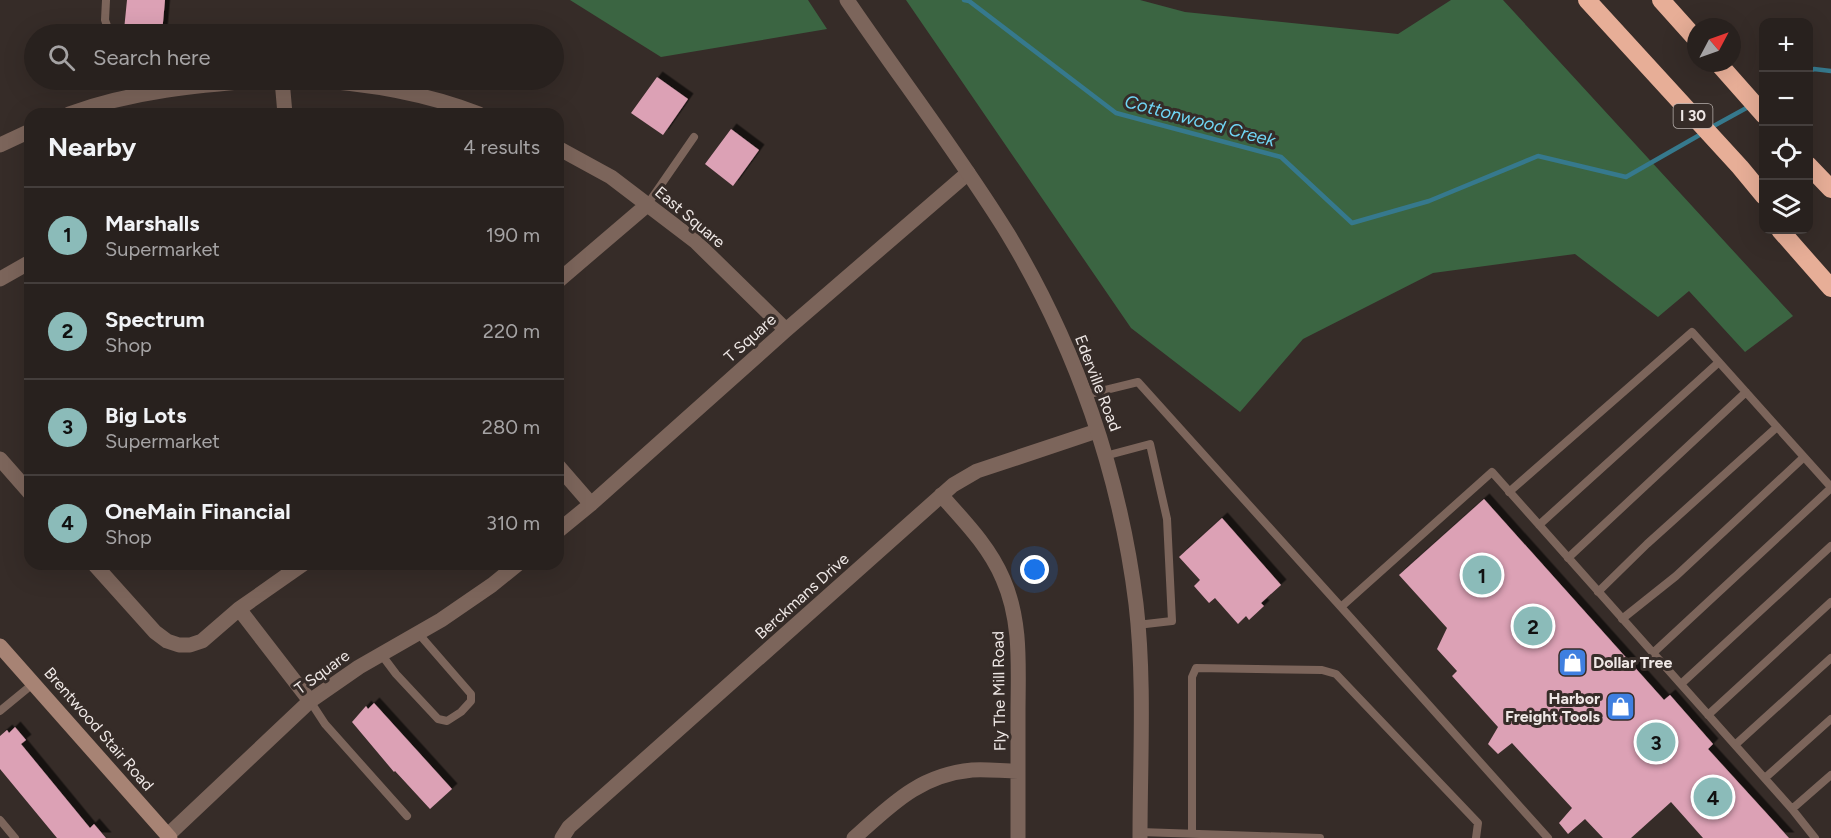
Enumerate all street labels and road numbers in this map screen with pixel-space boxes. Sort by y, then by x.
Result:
road number: I 30 [1674,104,1712,128]
street label: East Square [651,182,729,252]
street label: T Square [720,310,780,366]
street label: Ederville Road [1071,332,1125,434]
street label: Berckmans Drive [751,549,853,643]
street label: Fly The Mill Road [988,631,1010,751]
street label: T Square [291,646,353,698]
street label: Brentwood Stair Road [40,664,158,794]

